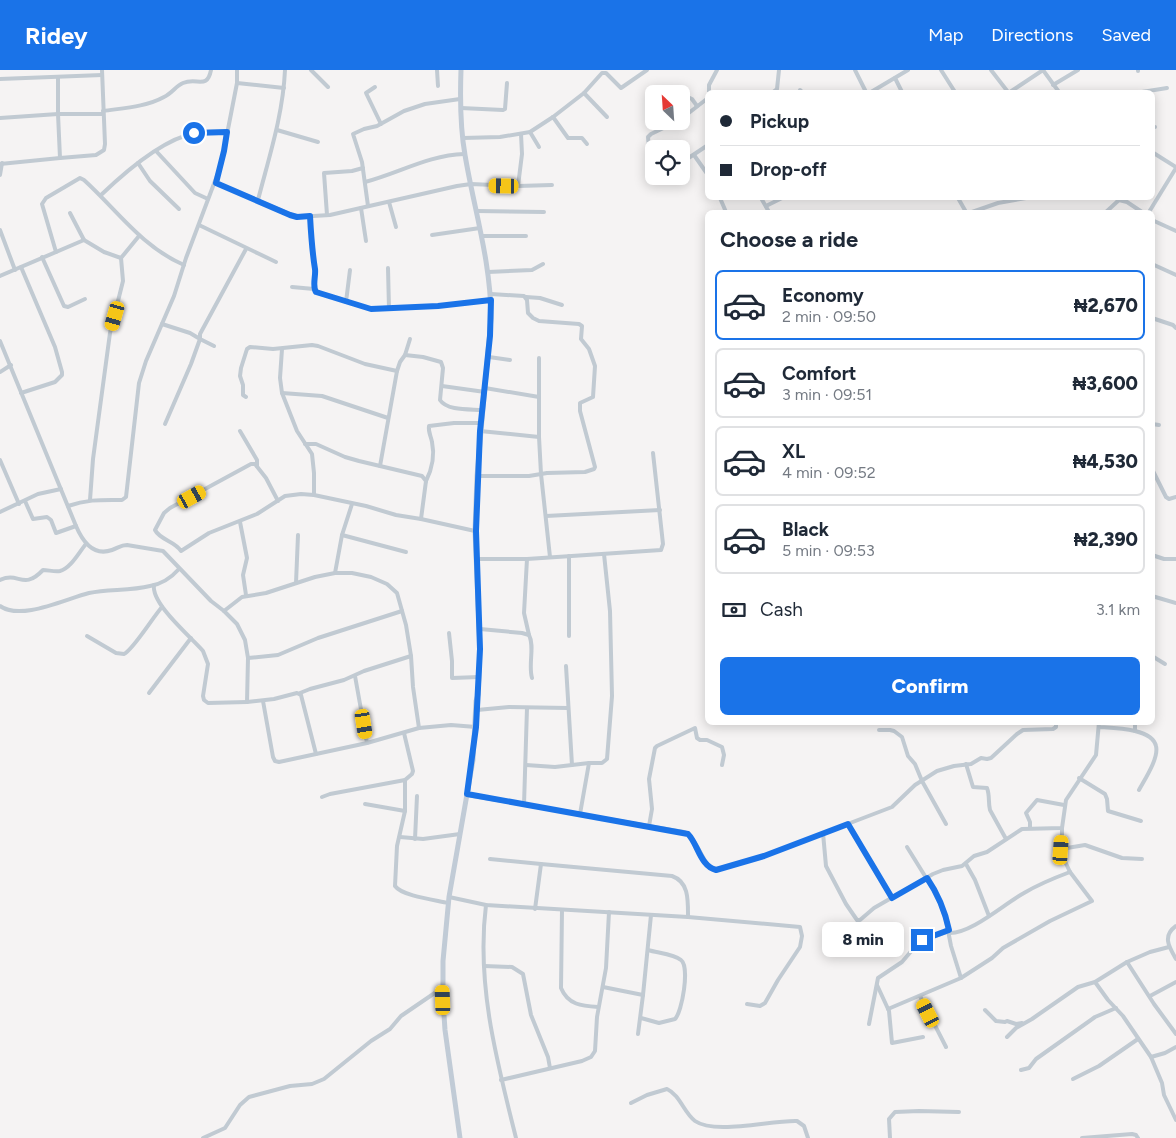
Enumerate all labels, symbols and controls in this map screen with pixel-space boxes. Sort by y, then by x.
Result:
text: Ridey [25,21,88,50]
text: Map [928,24,963,46]
text: Directions [991,24,1073,46]
text: Saved [1101,24,1151,46]
north arrow [645,85,690,130]
map controls [645,85,690,185]
text: Pickup [750,110,809,133]
route start [183,122,205,144]
button: locate [645,140,690,185]
text: Drop-off [750,158,827,181]
car [488,178,519,194]
text: Choose a ride [720,226,858,253]
icon: car [722,283,767,328]
text: Economy [782,284,864,307]
text: ₦2,670 [1074,294,1138,317]
car [103,300,126,332]
text: 2 min · 09:50 [782,307,876,326]
icon: car [722,361,767,406]
text: Comfort [782,362,857,385]
text: ₦3,600 [1073,372,1138,395]
text: 3 min · 09:51 [782,385,872,404]
icon: car [722,439,767,484]
text: XL [782,440,805,463]
text: ₦4,530 [1073,450,1138,473]
text: 4 min · 09:52 [782,463,876,482]
car [175,483,208,511]
icon: car [722,517,767,562]
text: Black [782,518,829,541]
text: ₦2,390 [1074,528,1138,551]
text: 5 min · 09:53 [782,541,875,560]
icon: cash [720,596,748,624]
text: Cash [760,598,803,621]
text: 3.1 km [1096,600,1140,619]
button: Confirm [720,657,1140,715]
car [354,708,373,740]
car [1052,835,1069,865]
callout: 8 min [822,922,904,958]
route end [911,929,933,951]
text: 8 min [842,930,884,949]
car [434,985,451,1015]
car [914,996,941,1030]

